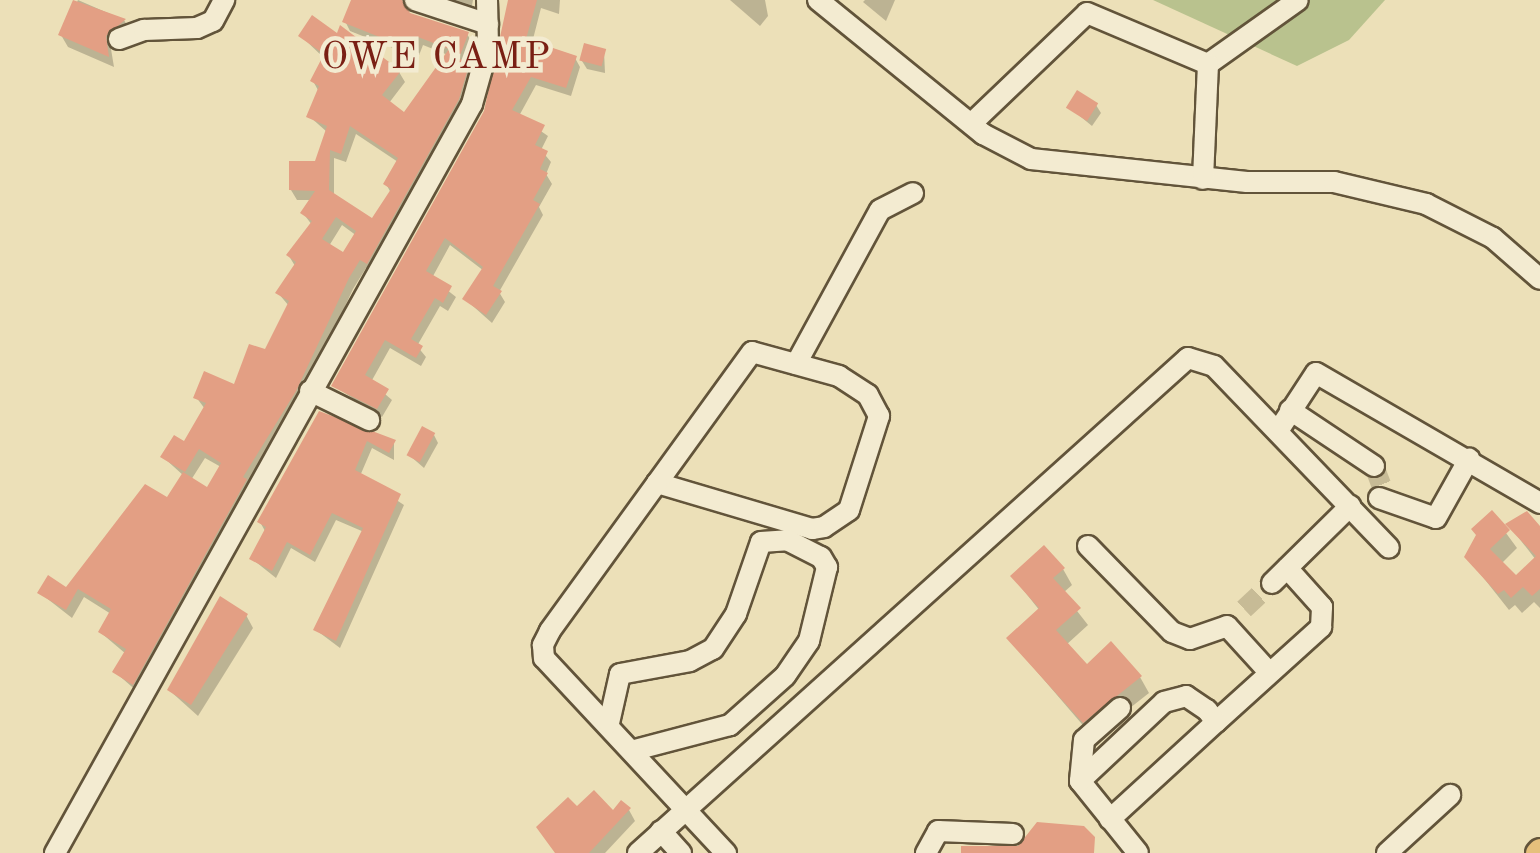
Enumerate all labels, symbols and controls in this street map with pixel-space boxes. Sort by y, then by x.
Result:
district label: OWE CAMP [321,36,553,82]

